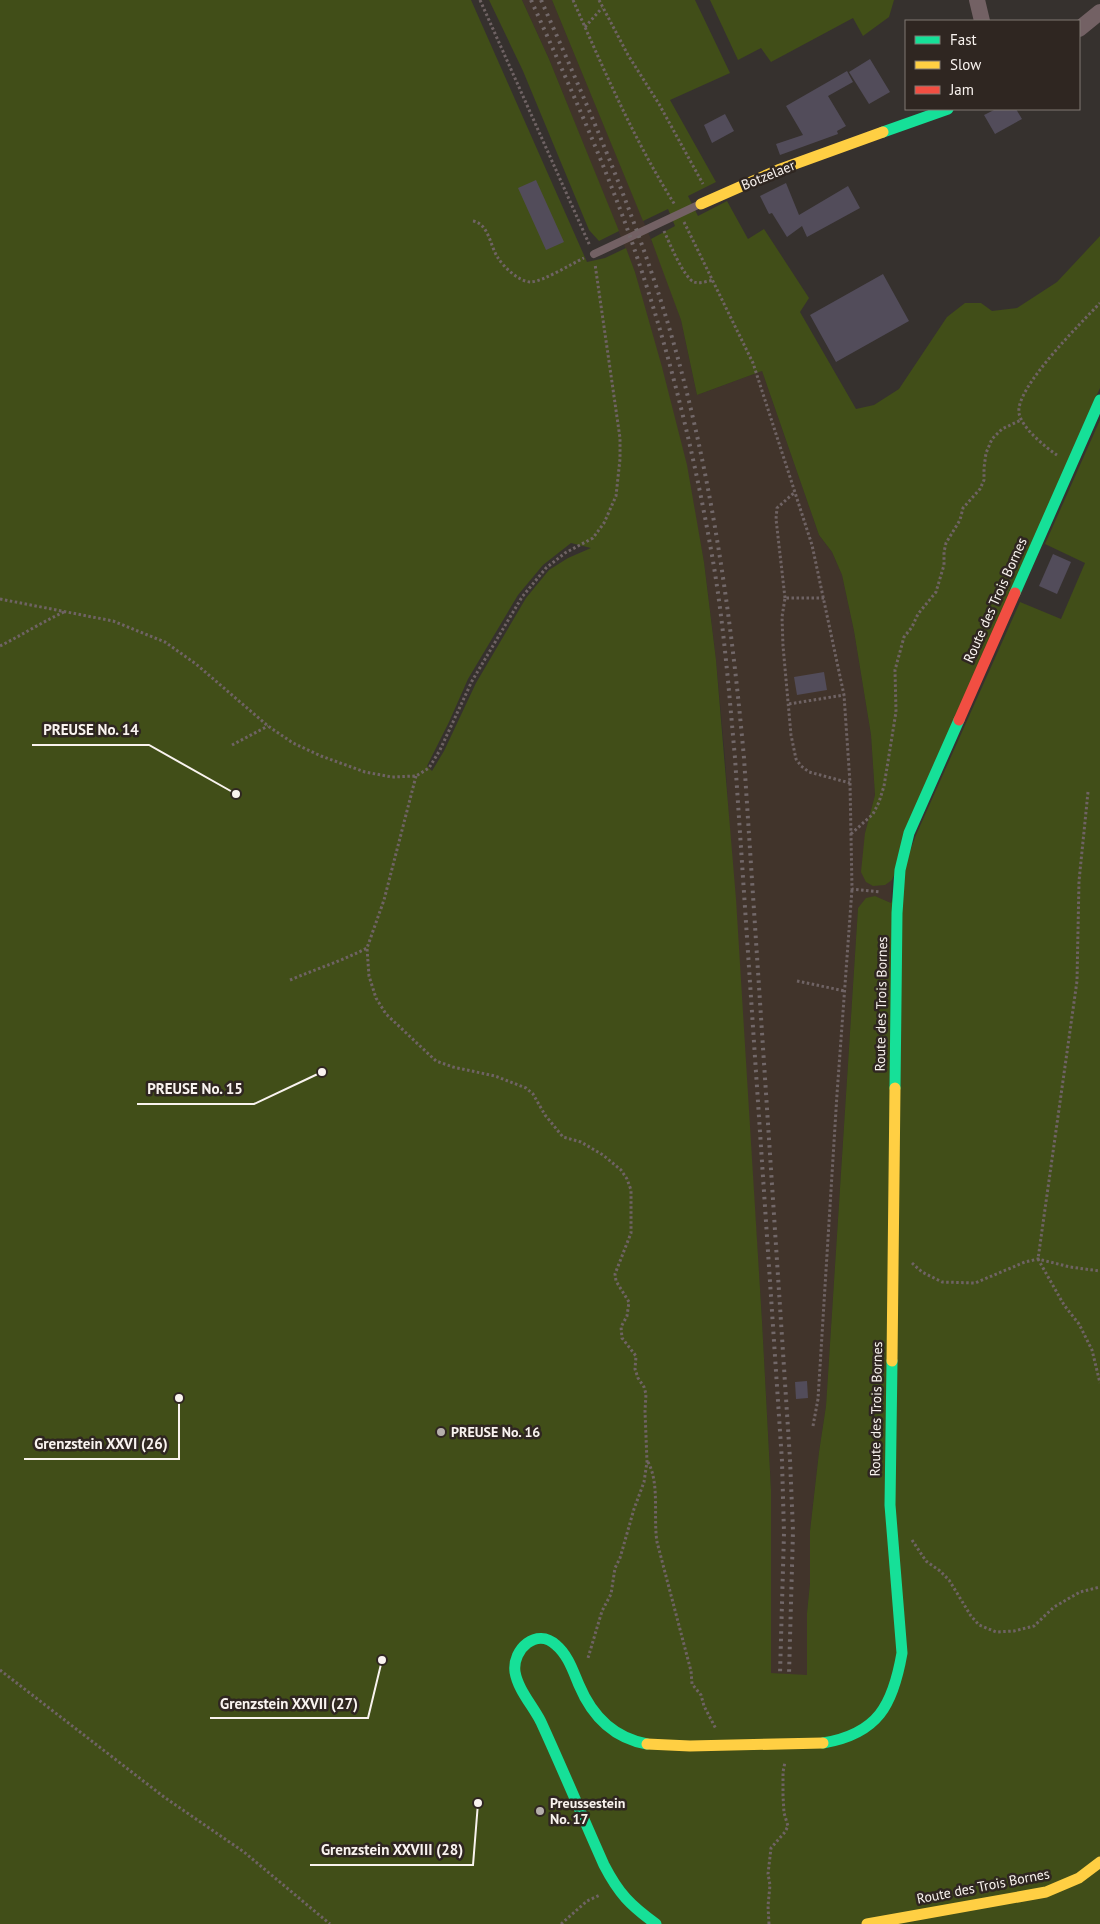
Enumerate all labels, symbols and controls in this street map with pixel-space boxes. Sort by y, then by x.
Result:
legend [905,20,1080,110]
text: Fast [950,30,977,49]
text: Slow [950,55,981,74]
text: Jam [949,80,974,99]
street label: Botzelaer [738,156,798,194]
street label: Route des Trois Bornes [959,535,1031,665]
callout: PREUSE No. 14 [32,715,149,745]
text: PREUSE No. 14 [43,720,139,739]
street label: Route des Trois Bornes [871,936,891,1072]
callout: PREUSE No. 15 [137,1074,254,1104]
text: PREUSE No. 15 [147,1079,243,1098]
street label: Route des Trois Bornes [866,1341,886,1477]
place label: PREUSE No. 16 [451,1423,540,1441]
marker: PREUSE No. 16 [435,1426,447,1438]
callout: Grenzstein XXVI (26) [24,1429,179,1459]
text: Grenzstein XXVI (26) [34,1434,168,1453]
callout: Grenzstein XXVII (27) [210,1688,368,1718]
text: Grenzstein XXVII (27) [220,1694,358,1713]
place label: Preussestein No. 17 [550,1794,625,1828]
marker: Preussestein No. 17 [534,1805,546,1817]
callout: Grenzstein XXVIII (28) [310,1835,473,1865]
text: Grenzstein XXVIII (28) [321,1840,463,1859]
street label: Route des Trois Bornes [915,1864,1051,1908]

